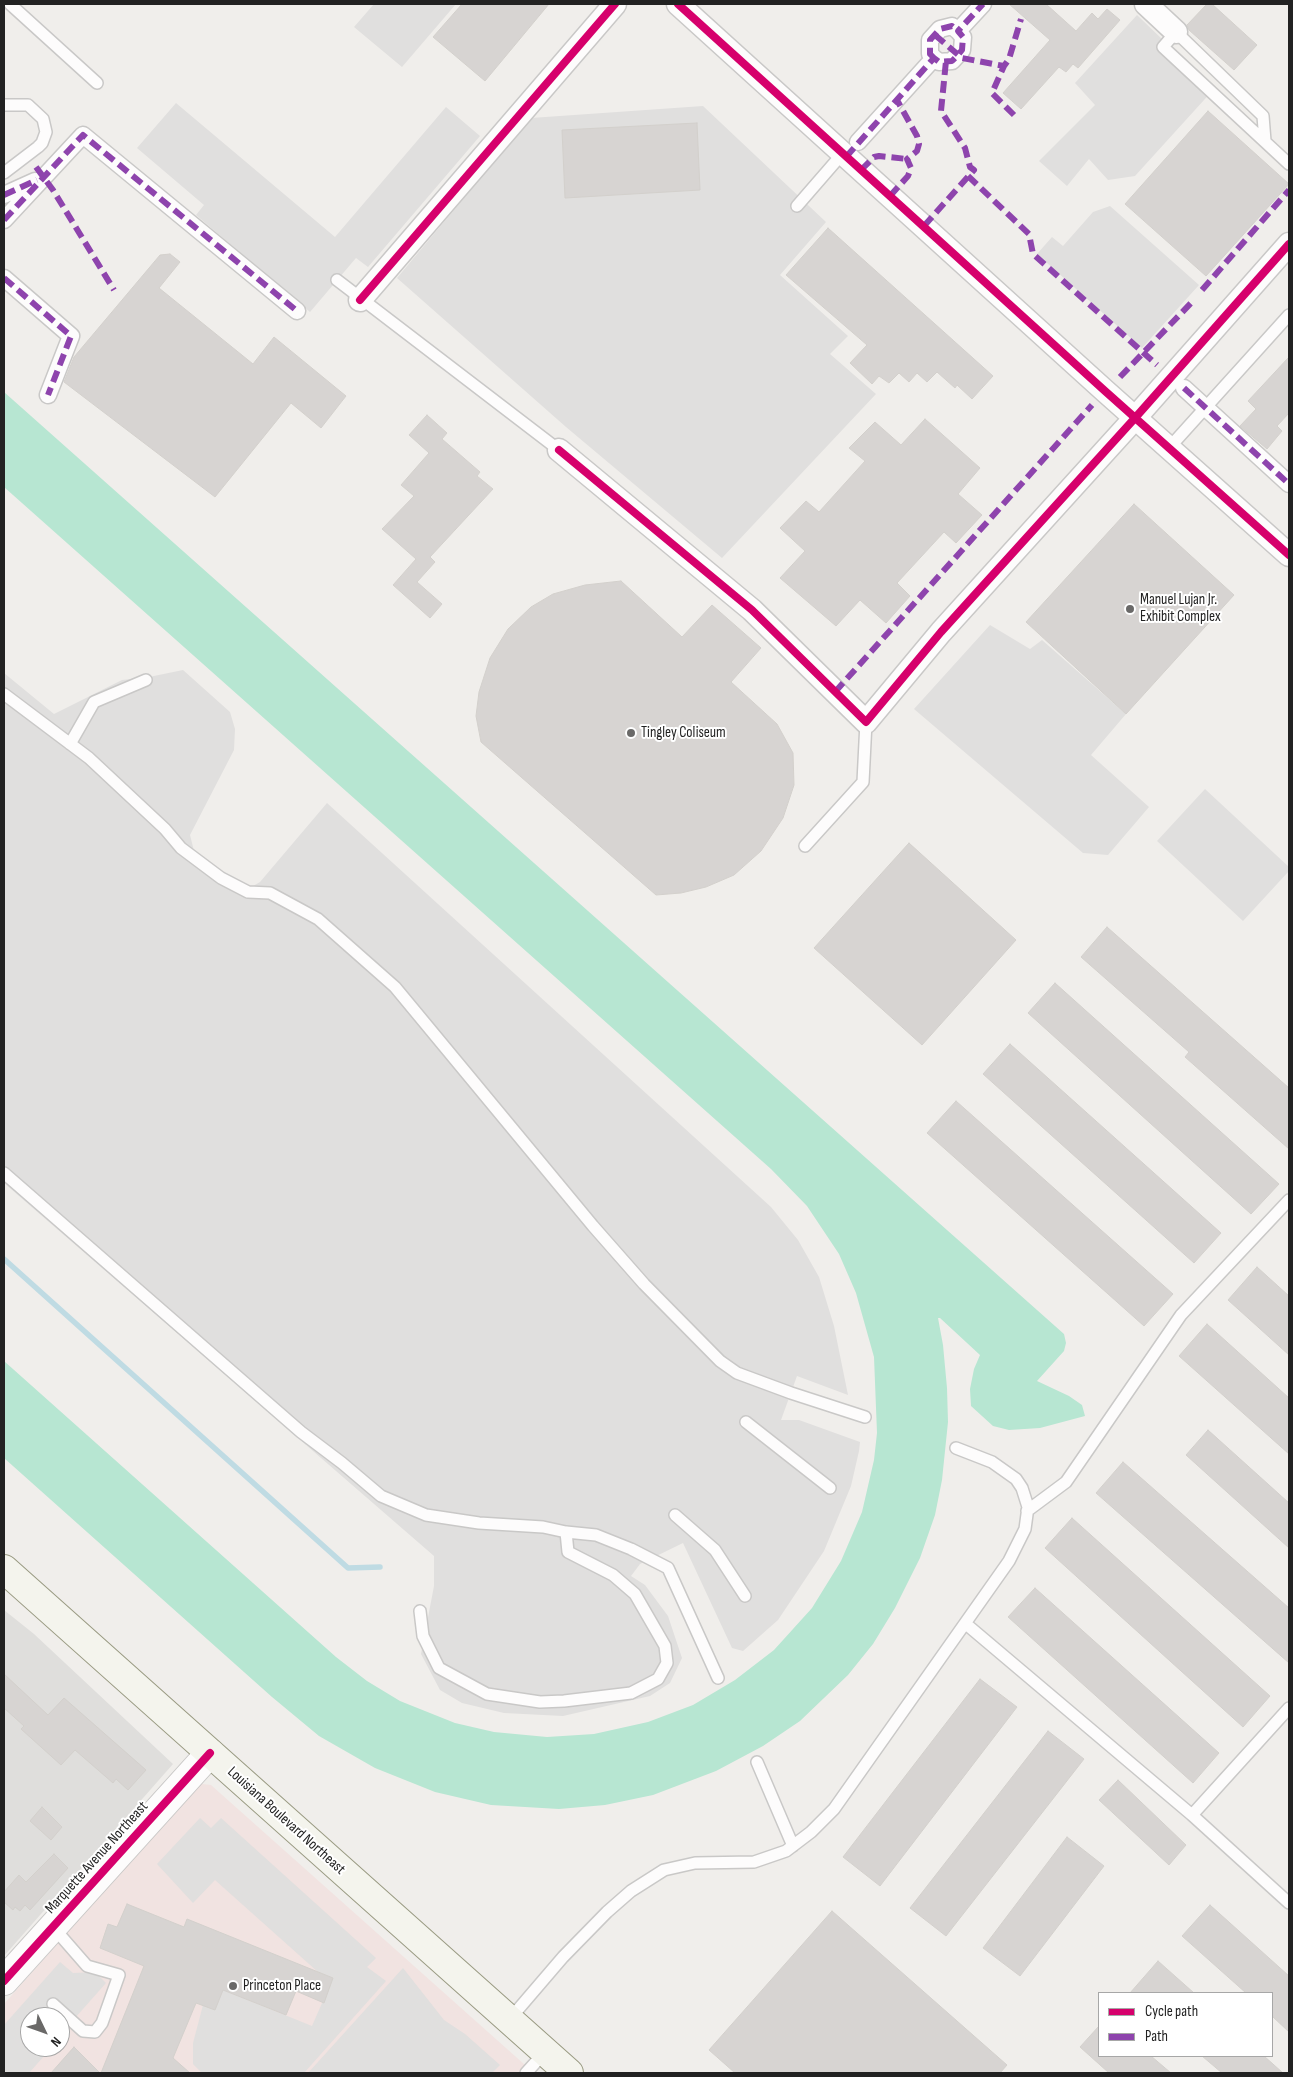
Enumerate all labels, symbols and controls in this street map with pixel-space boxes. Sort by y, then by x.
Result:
place label: Manuel Lujan Jr. Exhibit Complex [1140,591,1221,626]
marker: Manuel Lujan Jr. Exhibit Complex [1124,603,1136,615]
place label: Tingley Coliseum [641,724,726,742]
marker: Tingley Coliseum [625,727,637,739]
street label: Louisiana Boulevard Northeast [223,1763,349,1879]
street label: Marquette Avenue Northeast [42,1798,152,1918]
place label: Princeton Place [243,1977,321,1995]
marker: Princeton Place [227,1980,239,1992]
legend [1098,1992,1273,2057]
text: Cycle path [1145,2002,1198,2021]
north arrow [20,2007,70,2057]
text: Path [1145,2027,1168,2046]
text: N [47,2033,65,2050]

